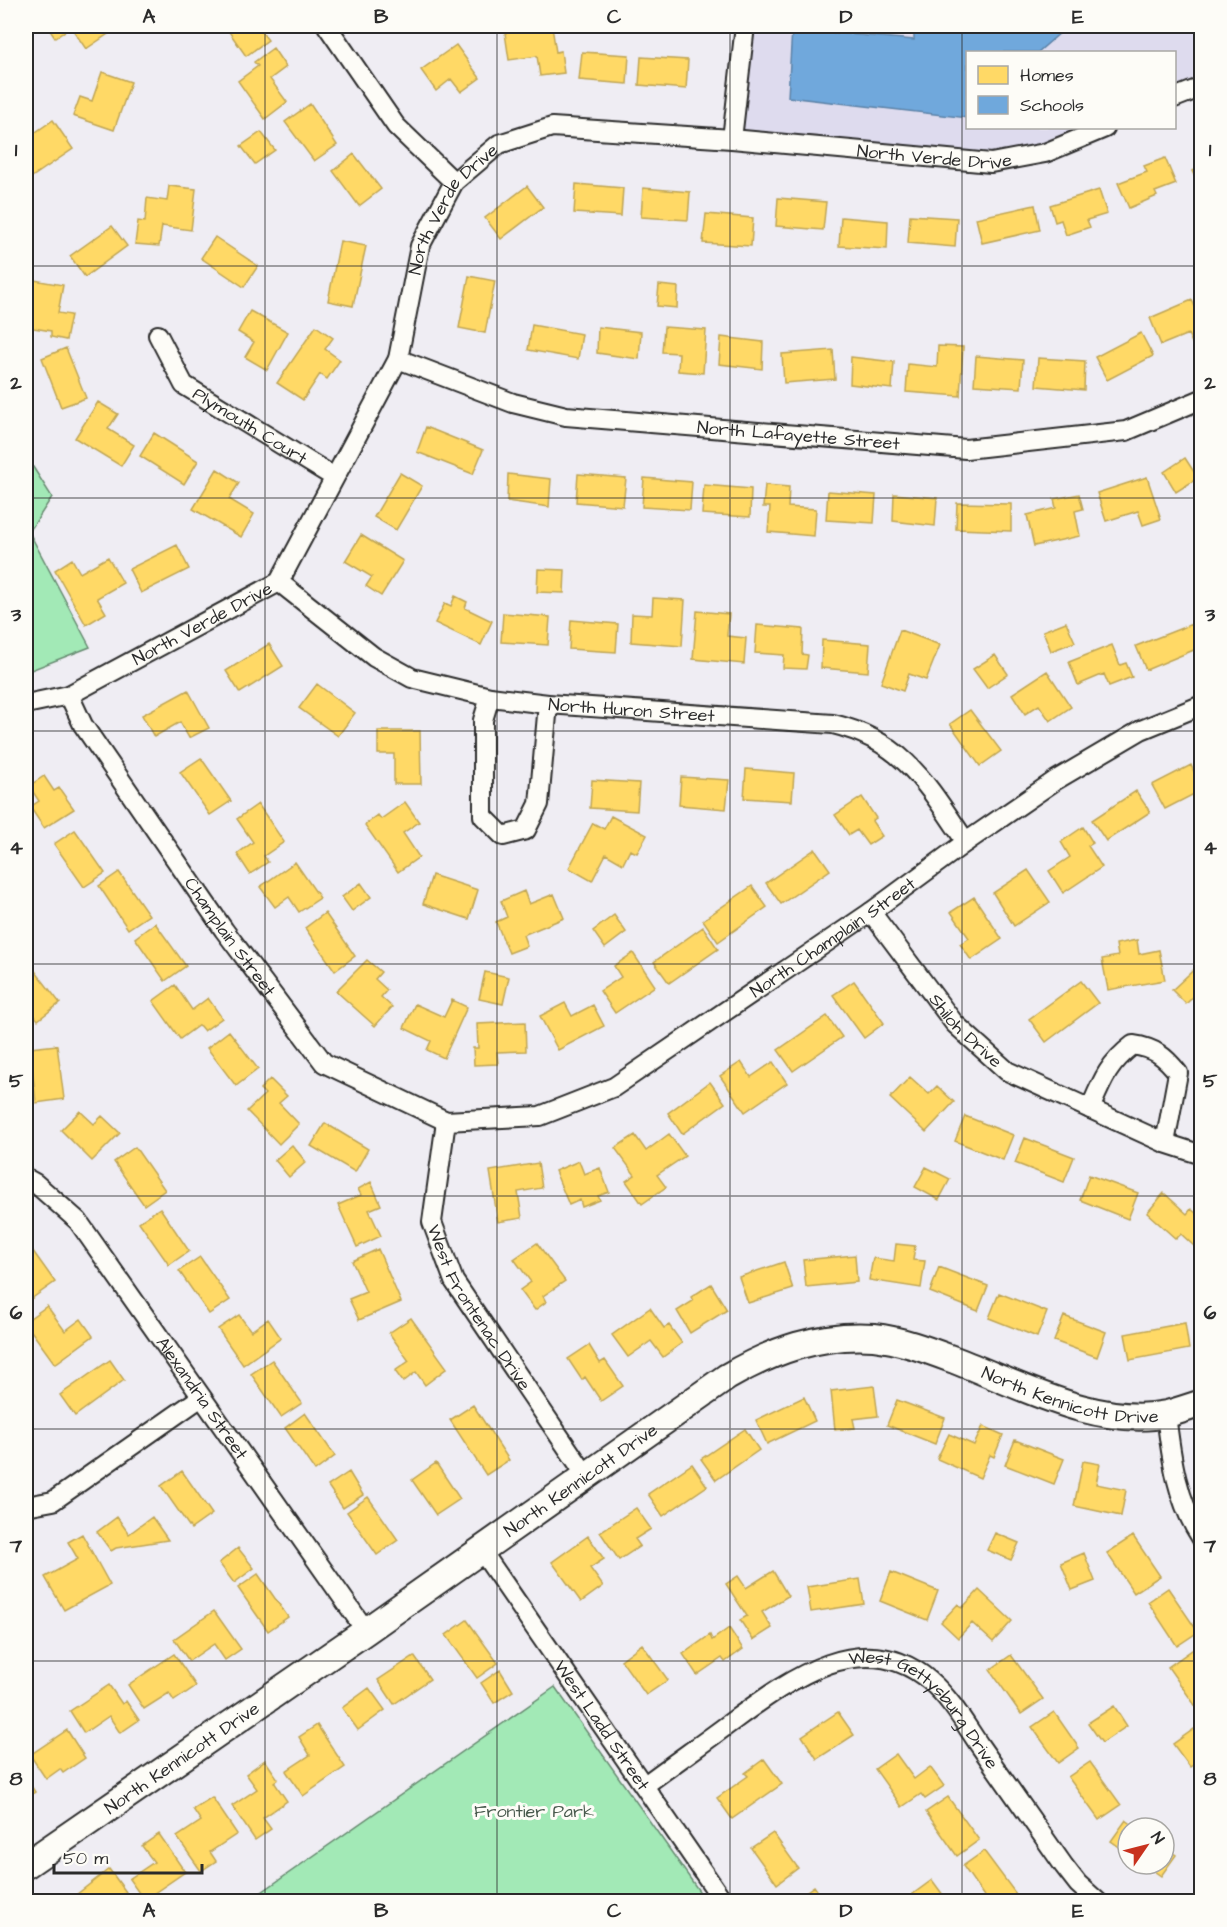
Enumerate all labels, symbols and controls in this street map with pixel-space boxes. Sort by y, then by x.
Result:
text: A [143,3,156,31]
text: B [374,3,389,31]
text: C [607,3,622,31]
text: D [840,3,853,31]
text: E [1072,3,1084,31]
legend [966,51,1176,129]
text: Homes [1020,63,1074,88]
text: Schools [1020,93,1084,118]
text: 1 [15,136,18,164]
text: 1 [1209,136,1212,164]
street label: North Verde Drive [402,137,503,277]
street label: North Verde Drive [856,138,1014,175]
text: 2 [9,369,22,397]
text: 2 [1203,369,1216,397]
street label: Plymouth Court [188,381,313,471]
street label: North Lafayette Street [696,414,901,456]
street label: North Verde Drive [128,575,277,671]
text: 3 [10,601,22,629]
text: 3 [1204,601,1216,629]
street label: North Huron Street [548,692,716,728]
text: 4 [9,834,23,862]
text: 4 [1203,834,1217,862]
street label: North Champlain Street [745,871,921,1003]
street label: Champlain Street [179,872,282,1002]
street label: Shiloh Drive [923,988,1008,1074]
text: 5 [9,1067,24,1095]
text: 5 [1203,1067,1218,1095]
street label: West Frontenac Drive [422,1221,537,1395]
text: 6 [10,1299,23,1327]
text: 6 [1204,1299,1217,1327]
street label: Alexandria Street [151,1332,255,1465]
street label: North Kennicott Drive [978,1360,1160,1429]
street label: North Kennicott Drive [498,1417,663,1543]
text: 7 [9,1532,23,1560]
text: 7 [1203,1532,1217,1560]
street label: West Gettysburg Drive [847,1644,1005,1774]
street label: West Ladd Street [548,1655,656,1796]
street label: North Kennicott Drive [99,1696,264,1820]
text: 8 [10,1765,23,1793]
text: 8 [1204,1765,1217,1793]
park label: Frontier Park [474,1799,594,1824]
north arrow [1116,1816,1176,1876]
text: N [1146,1828,1169,1848]
scale bar [54,1837,202,1875]
text: 50 m [63,1846,108,1871]
text: A [143,1897,156,1925]
text: B [374,1897,389,1925]
text: C [607,1897,622,1925]
text: D [840,1897,853,1925]
text: E [1072,1897,1084,1925]

